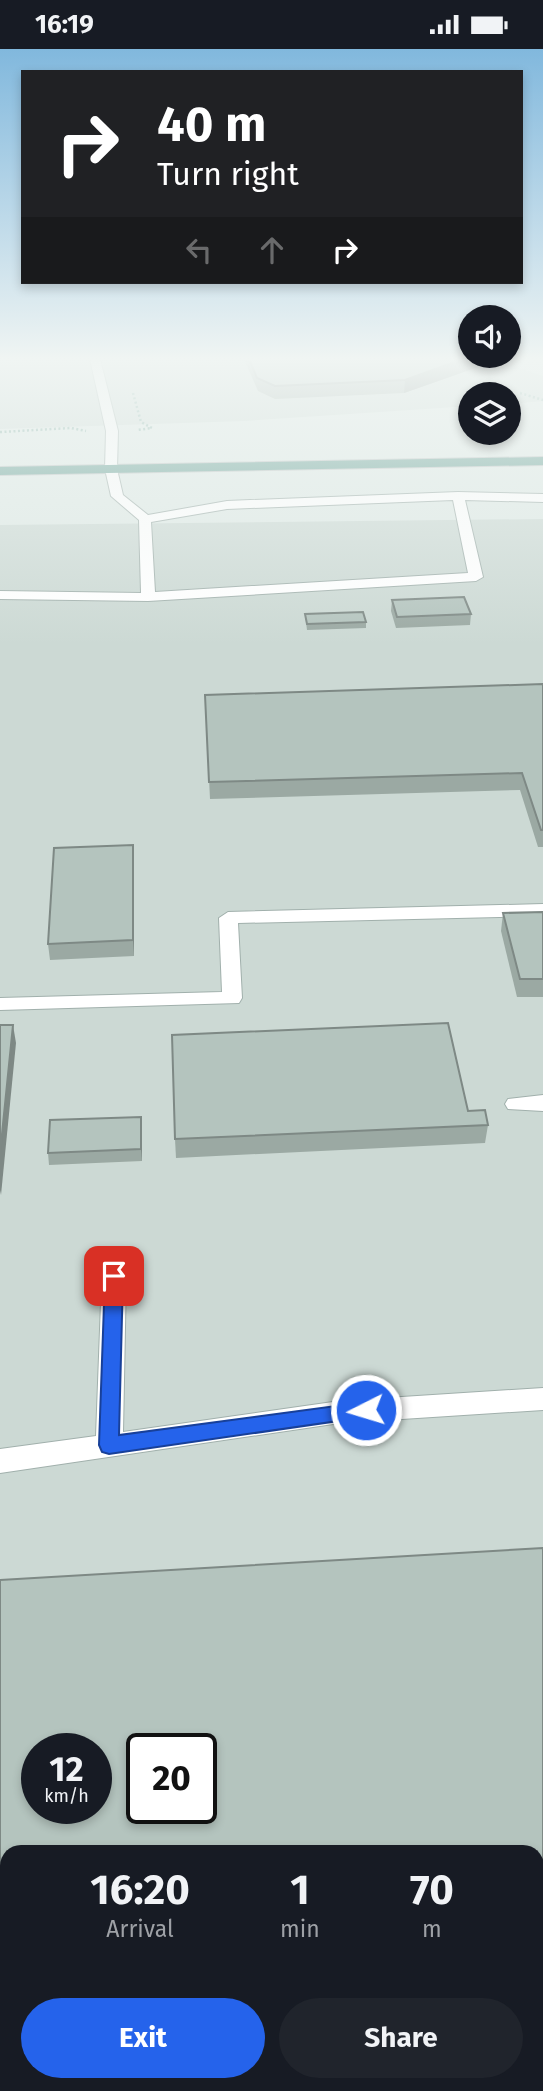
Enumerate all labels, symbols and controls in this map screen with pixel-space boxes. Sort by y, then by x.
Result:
text: 16:19 [35,9,94,40]
text: 40 m [157,95,266,154]
icon: right [42,98,133,189]
text: Turn right [157,155,299,193]
icon: left [180,231,218,269]
icon: ahead [253,231,291,269]
icon: right [326,231,364,269]
map controls [458,305,521,445]
button: sound [458,305,521,368]
button: layers [458,382,521,445]
pin [84,1246,144,1306]
icon: arrive [95,1257,133,1295]
position arrow [329,1373,403,1447]
speed limit sign: 20 [126,1733,217,1824]
text: 12 [49,1748,84,1790]
text: km/h [44,1785,89,1807]
text: 16:20 [90,1865,190,1915]
text: 1 [290,1865,310,1915]
text: 70 [410,1865,454,1915]
text: Arrival [106,1915,174,1943]
text: min [280,1915,320,1943]
text: m [422,1915,442,1943]
button: Exit [21,1998,265,2078]
button: Share [279,1998,523,2078]

